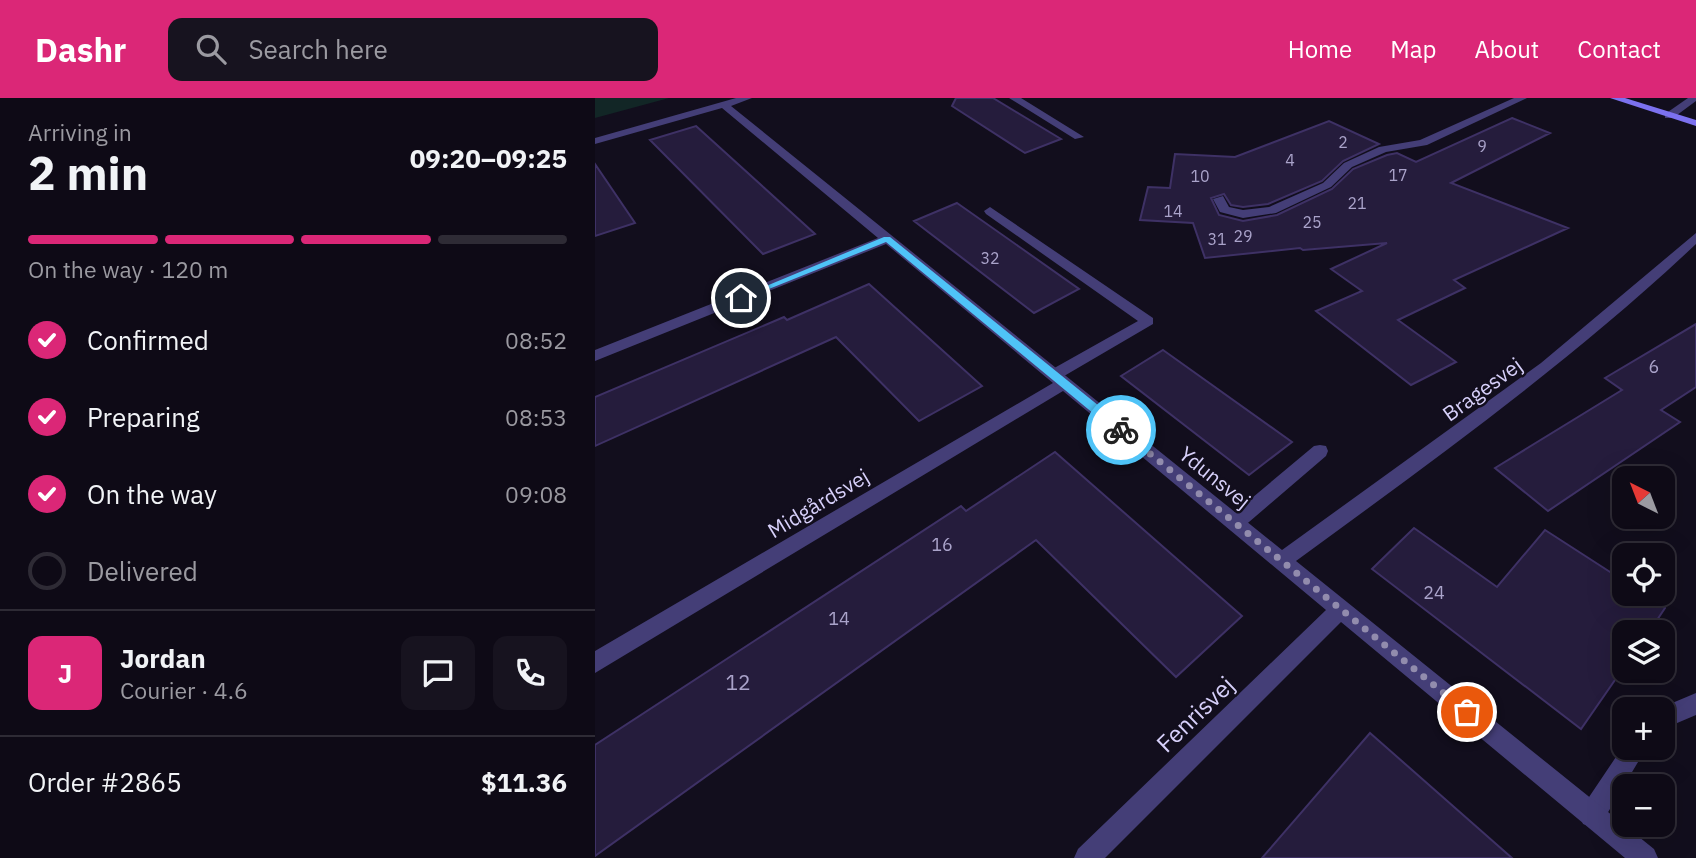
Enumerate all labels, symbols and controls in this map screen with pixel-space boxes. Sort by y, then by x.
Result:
search box [168,18,658,81]
text: Dashr [35,28,126,71]
icon: search [192,30,230,68]
text: Search here [248,32,388,66]
text: Home [1288,33,1352,65]
text: Map [1390,33,1436,65]
text: About [1474,33,1539,65]
text: Contact [1577,33,1661,65]
text: Arriving in [28,117,132,147]
house number: 2 [1338,132,1348,152]
house number: 9 [1477,136,1487,156]
text: 09:20–09:25 [410,141,567,175]
text: 2 min [28,143,148,203]
house number: 4 [1285,150,1295,170]
house number: 17 [1388,165,1408,185]
house number: 10 [1190,166,1210,186]
house number: 21 [1347,193,1367,213]
house number: 14 [1163,201,1183,221]
house number: 25 [1302,212,1322,232]
house number: 29 [1233,226,1253,246]
house number: 31 [1207,229,1227,249]
house number: 32 [980,248,1000,268]
text: On the way · 120 m [28,254,228,284]
pin [711,268,771,328]
icon: home [722,279,760,317]
icon: check [28,321,66,359]
text: Confirmed [87,323,209,357]
text: 08:52 [505,325,567,355]
street label: Bragesvej [1437,351,1527,427]
house number: 6 [1649,355,1659,378]
courier [1086,395,1156,465]
icon: check [28,398,66,436]
text: Preparing [87,400,200,434]
text: 08:53 [505,402,567,432]
icon: bike [1102,411,1140,449]
street label: Ydunsvej [1173,440,1257,514]
street label: Midgårdsvej [762,462,874,544]
north arrow [1612,466,1675,528]
map controls [1612,466,1675,837]
icon: check [28,475,66,513]
text: On the way [87,477,217,511]
text: 09:08 [505,479,567,509]
house number: 16 [931,533,953,556]
button: locate [1612,543,1675,606]
text: Delivered [87,554,198,588]
house number: 24 [1423,581,1445,604]
house number: 14 [828,607,850,630]
button: layers [1612,620,1675,683]
button: chat [401,636,475,710]
button: phone [493,636,567,710]
text: Jordan [120,641,206,675]
text: J [58,656,72,690]
house number: 12 [725,668,751,696]
street label: Fenrisvej [1149,669,1241,759]
text: Courier · 4.6 [120,675,248,705]
pin [1437,682,1497,742]
icon: bag [1448,693,1486,731]
button: + [1612,697,1675,760]
text: Order #2865 [28,765,182,799]
text: $11.36 [481,765,567,799]
button: − [1612,774,1675,837]

